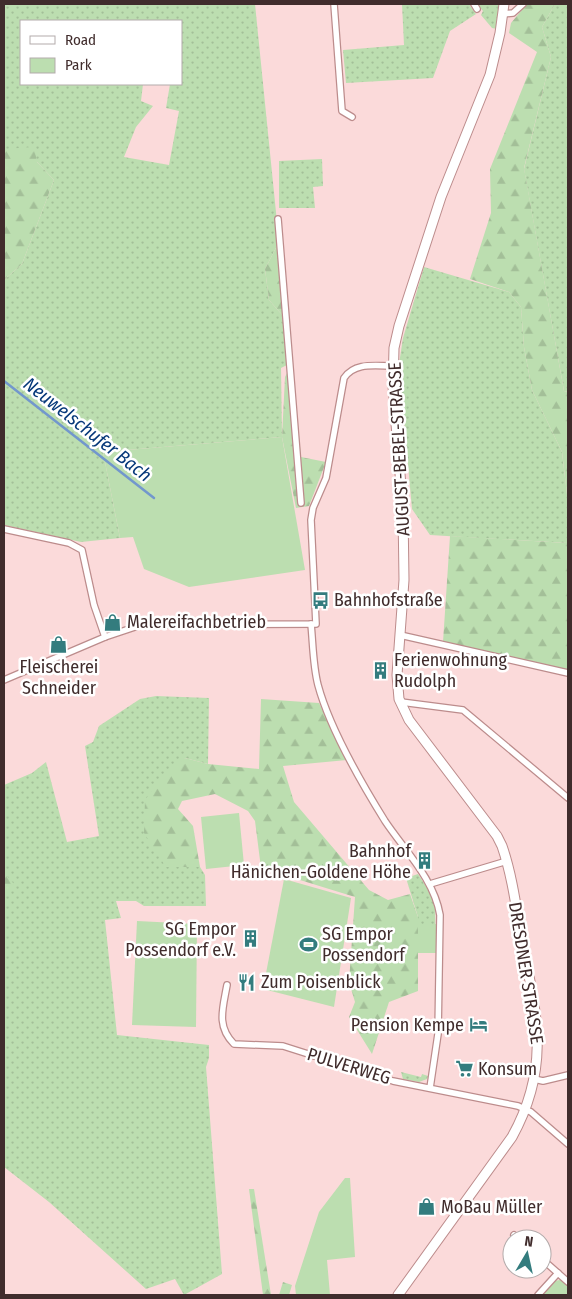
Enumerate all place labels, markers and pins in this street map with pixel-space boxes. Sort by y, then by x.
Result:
place label: Bahnhofstraße [334,589,443,611]
bus stop icon: Bahnhofstraße [310,590,330,610]
place label: Malereifachbetrieb [127,611,266,633]
shop icon: Malereifachbetrieb [103,612,123,632]
shop icon: Fleischerei Schneider [49,634,69,654]
place label: Ferienwohnung Rudolph [394,649,507,692]
place label: Fleischerei Schneider [20,656,98,699]
building icon: Ferienwohnung Rudolph [370,660,390,680]
place label: Bahnhof Hänichen-Goldene Höhe [231,840,412,883]
building icon: Bahnhof Hänichen-Goldene Höhe [415,851,435,871]
place label: SG Empor Possendorf e.V. [125,918,237,961]
place label: SG Empor Possendorf [322,923,406,966]
building icon: SG Empor Possendorf e.V. [240,929,260,949]
sports icon: SG Empor Possendorf [298,934,318,954]
place label: Zum Poisenblick [261,971,381,993]
restaurant icon: Zum Poisenblick [237,972,257,992]
place label: Pension Kempe [351,1014,464,1036]
hotel icon: Pension Kempe [468,1015,488,1035]
place label: Konsum [478,1058,537,1080]
supermarket icon: Konsum [454,1059,474,1079]
place label: MoBau Müller [441,1196,543,1218]
shop icon: MoBau Müller [417,1197,437,1217]

